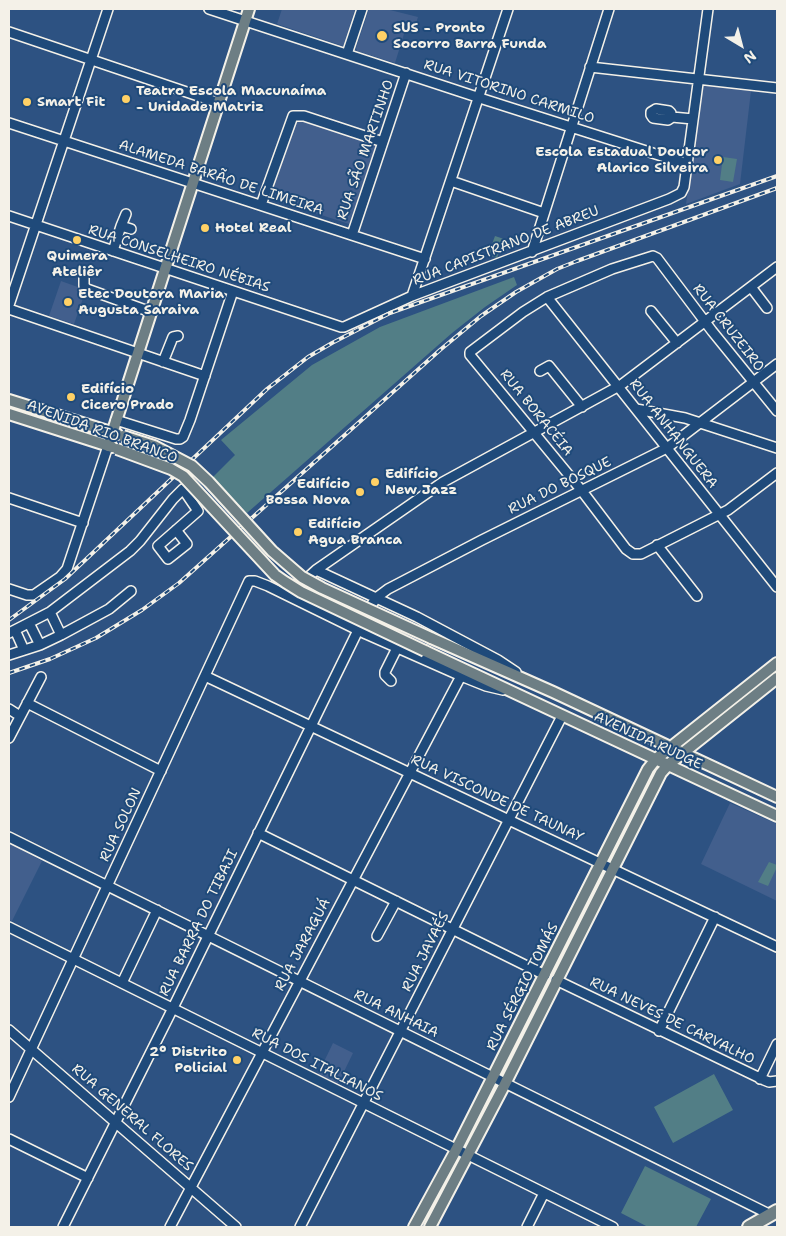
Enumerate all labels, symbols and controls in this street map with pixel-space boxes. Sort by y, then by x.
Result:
place label: SUS - Pronto Socorro Barra Funda [393,20,547,52]
north arrow [716,20,766,70]
marker: SUS - Pronto Socorro Barra Funda [375,29,389,43]
text: N [740,46,760,68]
street label: RUA VITORINO CARMILO [422,56,596,128]
street label: RUA SÃO MARTINHO [334,78,398,222]
place label: Teatro Escola Macunaíma - Unidade Matriz [136,83,326,115]
marker: Teatro Escola Macunaíma - Unidade Matriz [120,93,132,105]
place label: Smart Fit [37,94,105,110]
marker: Smart Fit [21,96,33,108]
street label: ALAMEDA BARÃO DE LIMEIRA [116,137,326,219]
place label: Escola Estadual Doutor Alarico Silveira [535,144,708,176]
marker: Escola Estadual Doutor Alarico Silveira [712,154,724,166]
street label: RUA CAPISTRANO DE ABREU [411,203,601,289]
place label: Hotel Real [215,220,292,236]
street label: RUA CONSELHEIRO NÉBIAS [86,222,272,296]
marker: Hotel Real [199,222,211,234]
marker: Quimera Ateliêr [71,234,83,246]
place label: Quimera Ateliêr [47,248,107,280]
street label: RUA CRUZEIRO [689,281,767,375]
place label: Etec Doutora Maria Augusta Saraiva [78,286,224,318]
marker: Etec Doutora Maria Augusta Saraiva [62,296,74,308]
street label: RUA BORACÉIA [496,366,576,460]
street label: RUA ANHANGUERA [625,376,721,492]
place label: Edifício Cicero Prado [81,381,174,414]
marker: Edifício Cicero Prado [65,391,77,403]
street label: AVENIDA RIO BRANCO [24,397,180,467]
street label: RUA DO BOSQUE [506,454,614,518]
place label: Edifício New Jazz [385,466,457,498]
place label: Edifício Bossa Nova [266,476,350,508]
marker: Edifício New Jazz [369,476,381,488]
marker: Edifício Bossa Nova [354,486,366,498]
place label: Edifício Agua Branca [308,516,402,548]
marker: Edifício Agua Branca [292,526,304,538]
street label: AVENIDA RUDGE [591,709,705,773]
street label: RUA VISCONDE DE TAUNAY [408,752,586,846]
street label: RUA SOLON [97,785,145,865]
street label: RUA BARRA DO TIBAJI [156,847,242,999]
street label: RUA JARAGUÁ [272,896,334,994]
street label: RUA JAVAÉS [399,909,453,995]
street label: RUA SÉRGIO TOMÁS [483,920,563,1054]
street label: RUA NEVES DE CARVALHO [587,974,757,1068]
street label: RUA ANHAIA [351,986,441,1042]
street label: RUA DOS ITALIANOS [249,1025,385,1105]
place label: 2º Distrito Policial [149,1044,227,1076]
marker: 2º Distrito Policial [231,1054,243,1066]
street label: RUA GENERAL FLORES [68,1061,196,1175]

